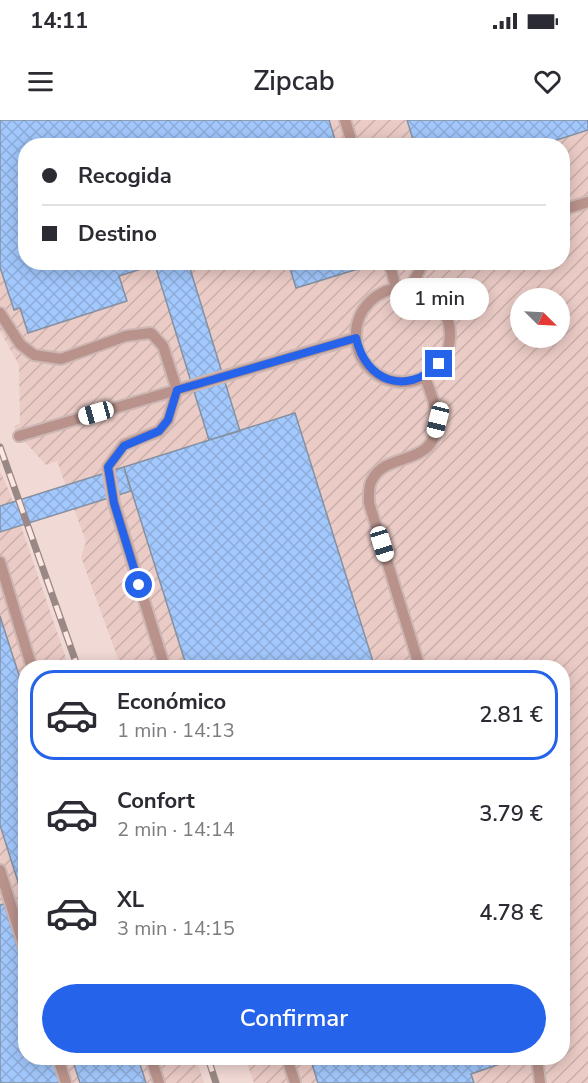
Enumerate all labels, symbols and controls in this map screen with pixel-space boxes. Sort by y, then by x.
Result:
text: 14:11 [30,6,88,36]
text: Zipcab [253,63,335,100]
icon: menu [24,65,57,98]
icon: heart [531,65,564,98]
text: Recogida [78,161,172,191]
text: Destino [78,219,157,249]
callout: 1 min [390,277,488,319]
text: 1 min [414,285,465,312]
north arrow [510,288,570,348]
map controls [510,288,570,348]
route end [425,350,452,377]
car [76,399,116,427]
car [425,400,451,440]
car [368,524,396,564]
route start [125,571,152,598]
text: Económico [117,687,226,717]
icon: car [45,688,99,742]
text: 2.81 € [479,700,543,730]
text: 1 min · 14:13 [117,717,235,744]
text: Confort [117,786,195,816]
icon: car [45,787,99,841]
text: 3.79 € [479,799,543,829]
text: 2 min · 14:14 [117,816,235,843]
text: XL [117,885,144,915]
icon: car [45,886,99,940]
text: 4.78 € [479,898,543,928]
text: 3 min · 14:15 [117,915,235,942]
button: Confirmar [42,984,546,1053]

